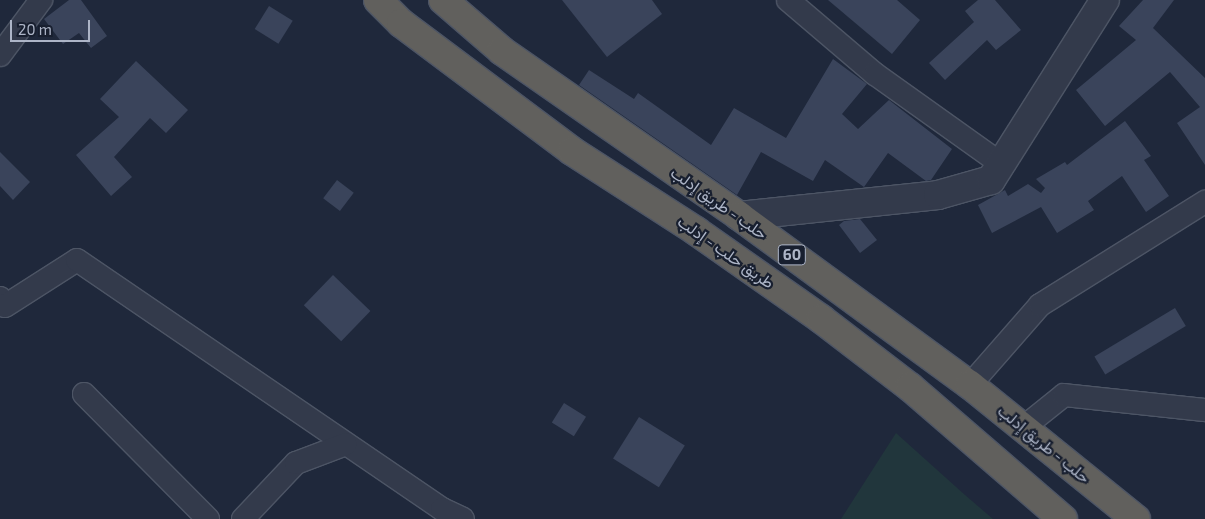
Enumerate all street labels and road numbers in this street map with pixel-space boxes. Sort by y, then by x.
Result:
street label: حلب - طريق إدلب [667,163,771,243]
street label: طريق حلب - إدلب [674,212,778,292]
road number: 60 [777,242,807,268]
street label: حلب - طريق إدلب [994,401,1094,487]

